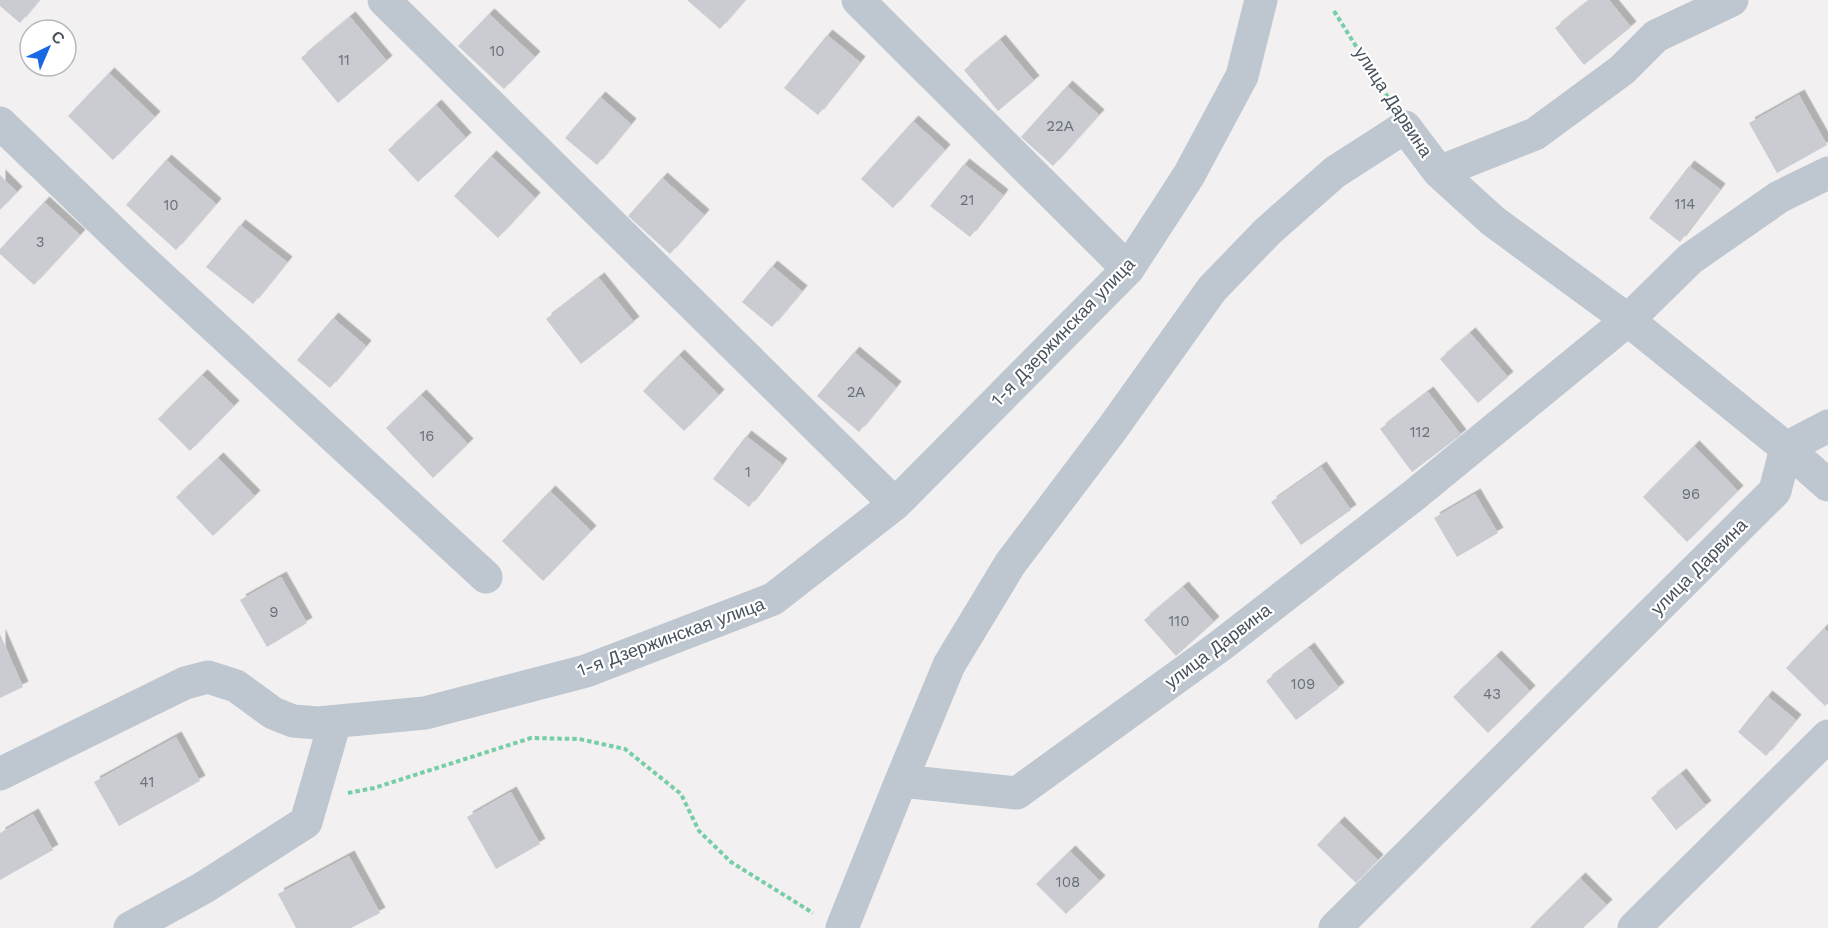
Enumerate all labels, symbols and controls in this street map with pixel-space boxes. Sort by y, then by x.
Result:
north arrow [18,18,78,78]
text: С [47,27,69,49]
house number: 10 [489,42,505,60]
street label: улица Дарвина [1350,43,1437,162]
house number: 11 [338,51,350,69]
house number: 22А [1046,117,1074,135]
house number: 21 [960,191,974,209]
house number: 114 [1675,195,1695,213]
house number: 10 [163,196,179,214]
house number: 3 [36,233,44,251]
street label: 1-я Дзержинская улица [986,253,1140,410]
house number: 2А [847,383,865,401]
house number: 112 [1410,423,1430,441]
house number: 16 [420,427,434,445]
house number: 1 [745,463,751,481]
house number: 96 [1682,485,1700,503]
street label: улица Дарвина [1646,513,1752,619]
street label: 1-я Дзержинская улица [574,593,768,680]
street label: улица Дарвина [1161,598,1276,692]
house number: 9 [269,603,279,621]
house number: 110 [1168,612,1190,630]
house number: 109 [1291,675,1315,693]
house number: 43 [1483,685,1501,703]
house number: 41 [140,773,154,791]
house number: 108 [1056,873,1080,891]

